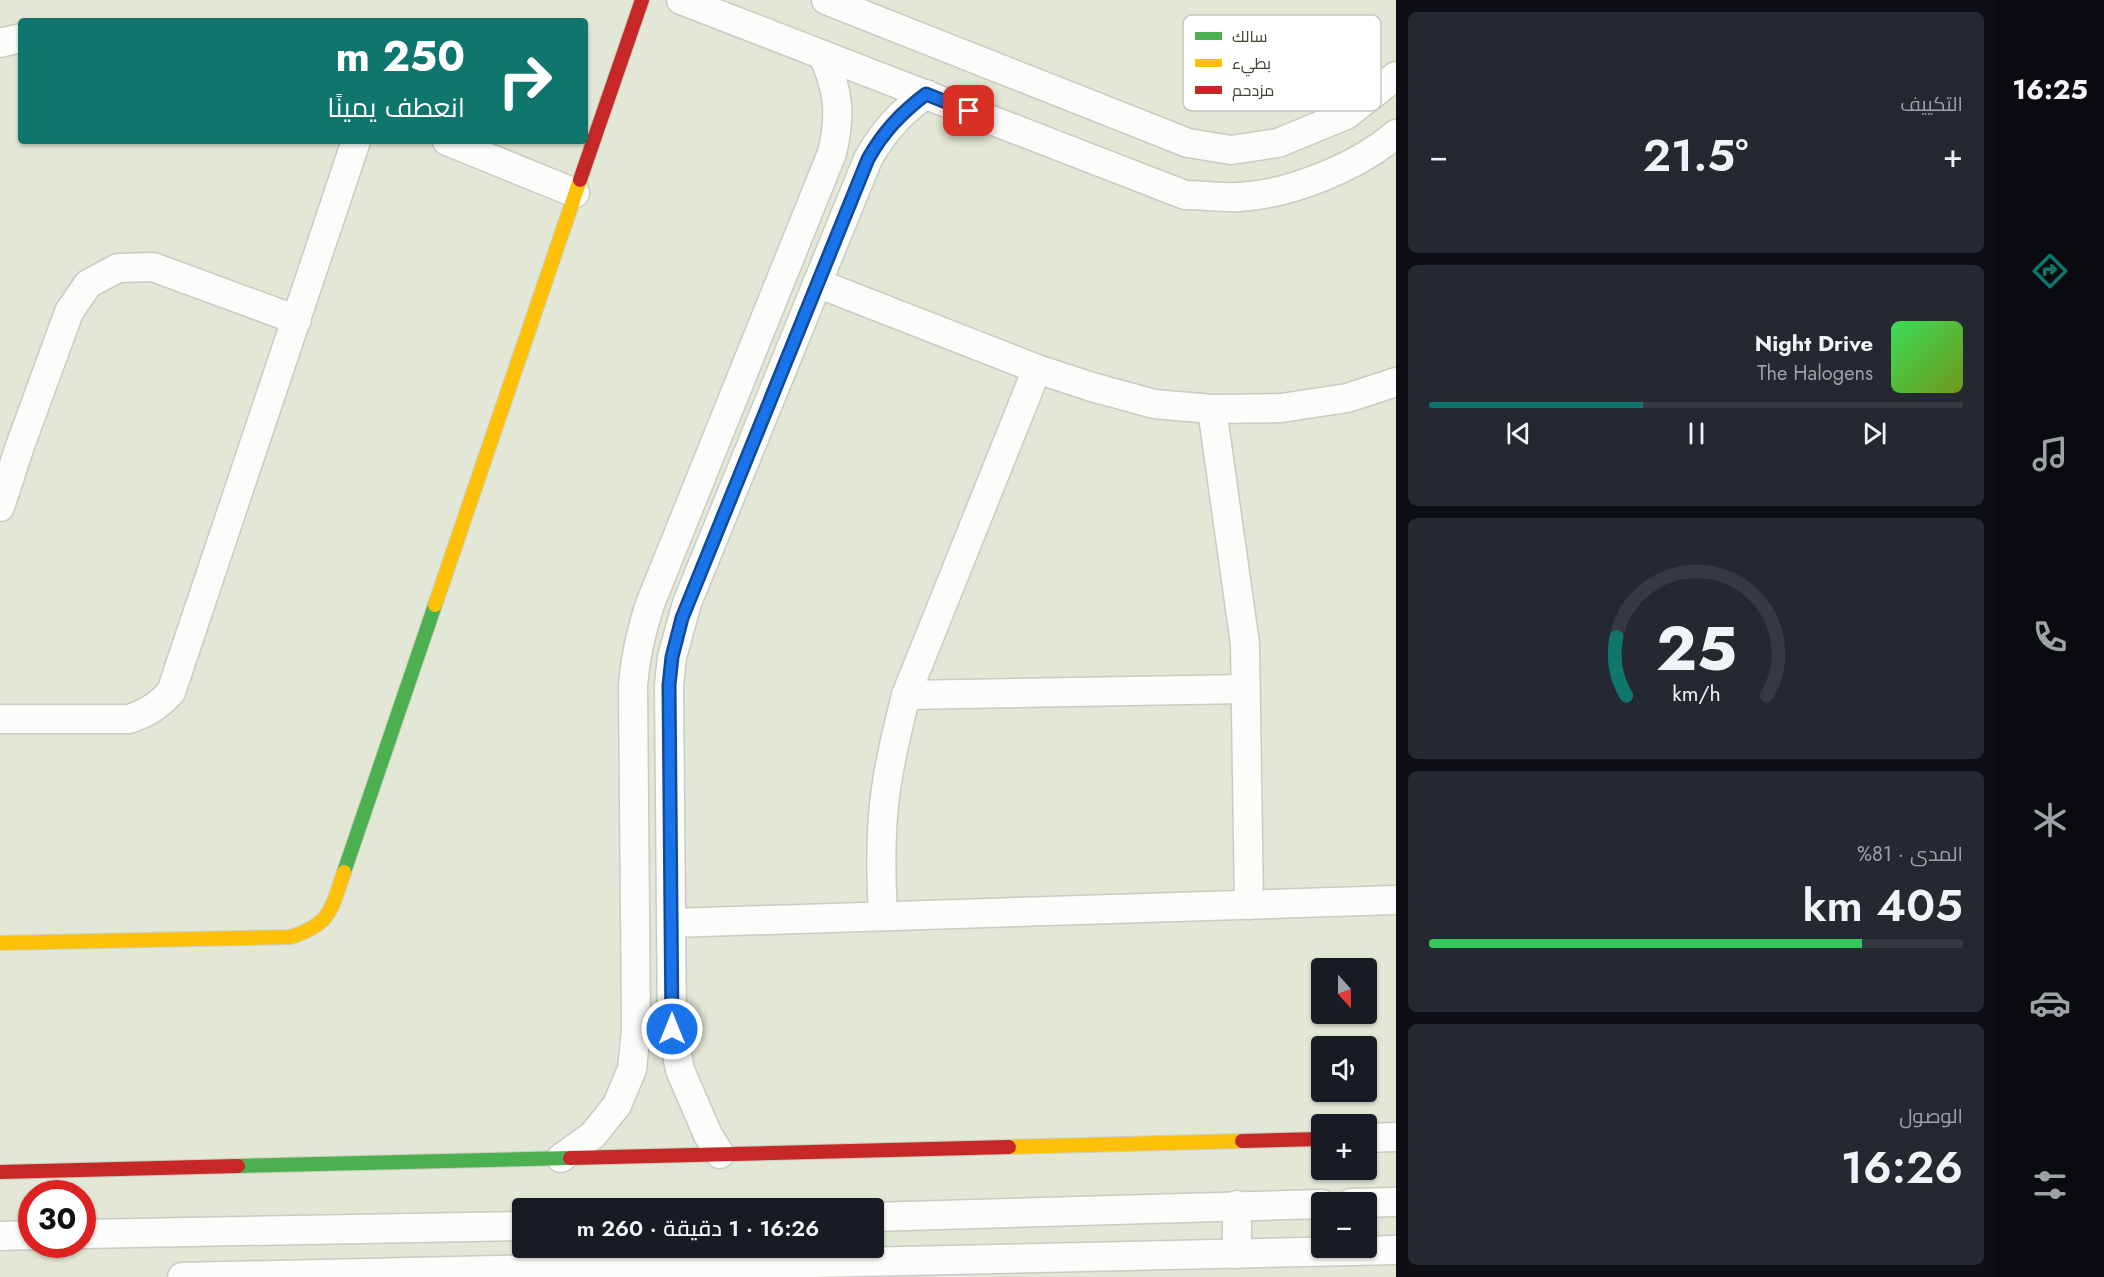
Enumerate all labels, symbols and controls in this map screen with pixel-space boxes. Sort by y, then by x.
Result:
legend [1183,15,1381,111]
text: سالك [1232,25,1267,48]
text: 250 m [335,26,465,87]
icon: right [486,42,564,120]
text: بطيء [1232,52,1271,77]
text: 16:25 [2012,70,2088,109]
text: مزدحم [1232,79,1274,102]
pin [943,85,994,136]
text: انعطف يمينًا [327,88,465,127]
text: التكييف [1900,90,1963,119]
icon: arrive [952,94,985,127]
text: 21.5° [1643,123,1748,188]
text: − [1429,132,1448,179]
text: + [1943,132,1963,179]
icon: directions [2029,250,2071,292]
text: Night Drive [1755,327,1873,359]
text: The Halogens [1757,359,1873,388]
icon: previous [1502,417,1535,450]
icon: pause [1680,417,1713,450]
icon: next [1858,417,1891,450]
icon: music [2029,433,2071,475]
text: 25 [1655,603,1737,693]
icon: phone [2029,616,2071,658]
text: km/h [1672,678,1720,709]
icon: climate [2029,799,2071,841]
text: المدى · 81% [1857,840,1963,869]
text: 405 km [1802,873,1963,938]
north arrow [1311,958,1377,1024]
map controls [1311,958,1377,1258]
icon: car [2029,982,2071,1024]
position arrow [640,997,704,1061]
button: sound [1311,1036,1377,1102]
text: الوصول [1899,1102,1963,1131]
button: + [1311,1114,1377,1180]
text: 16:26 [1841,1135,1963,1200]
icon: filters [2029,1164,2071,1206]
speed limit sign: 30 [18,1180,96,1258]
button: − [1311,1192,1377,1258]
text: 16:26 · 1 دقيقة · 260 m [577,1212,819,1244]

